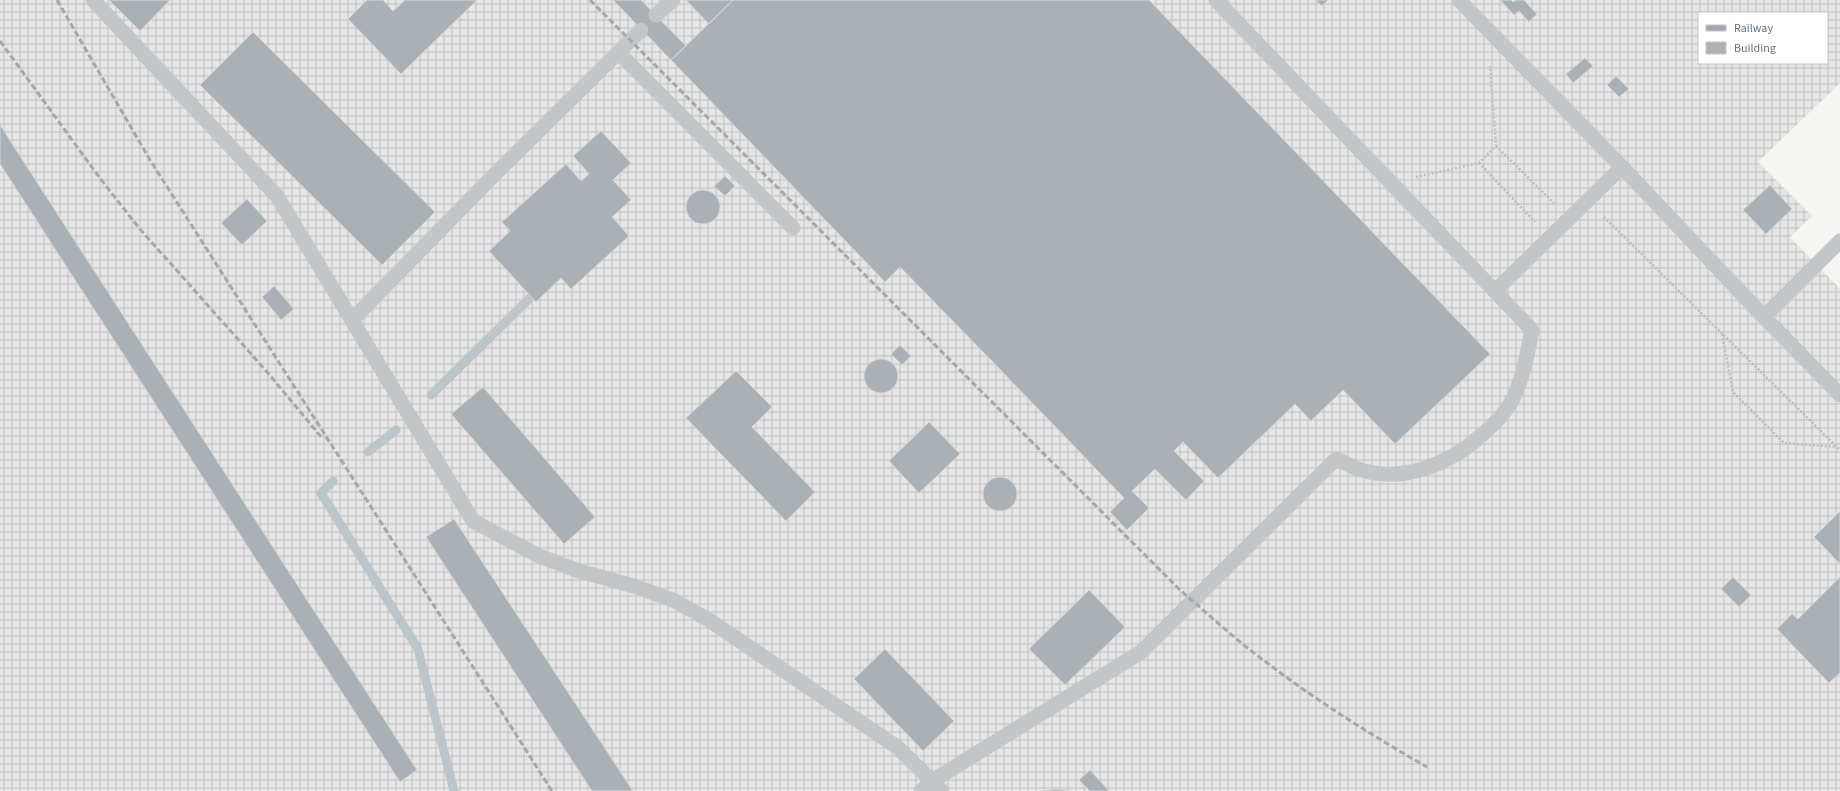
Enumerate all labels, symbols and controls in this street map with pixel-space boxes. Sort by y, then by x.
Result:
legend [1698,12,1828,64]
text: Railway [1734,20,1773,37]
text: Building [1734,40,1776,57]

